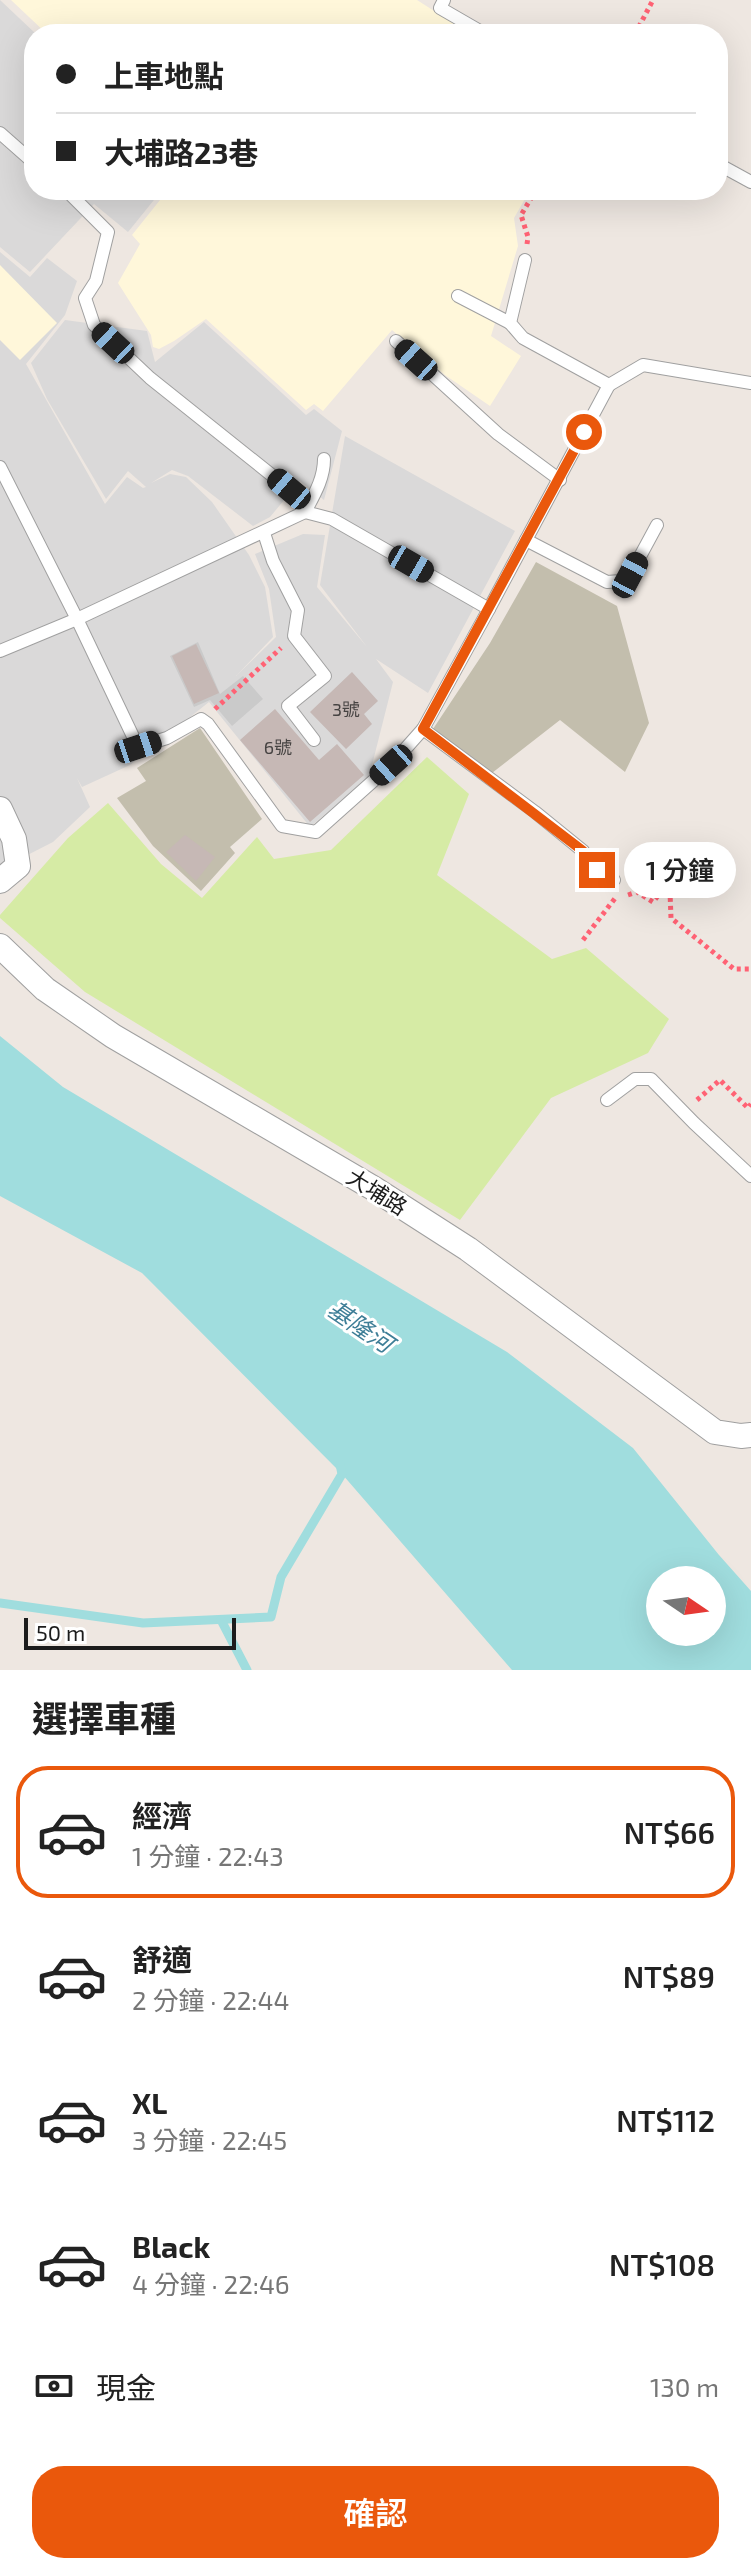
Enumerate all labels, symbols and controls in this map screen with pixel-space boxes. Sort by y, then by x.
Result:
text: 上車地點 [104,57,224,93]
text: 大埔路23巷 [104,134,258,170]
car [87,318,139,368]
car [390,335,442,385]
route start [566,414,602,450]
car [263,464,315,514]
car [384,542,438,586]
car [608,548,652,602]
house number: 3號 [332,698,360,720]
car [111,728,165,766]
house number: 6號 [264,736,292,758]
car [365,740,417,790]
callout: 1 分鐘 [625,842,737,898]
route end [579,852,615,888]
text: 1 分鐘 [646,854,714,885]
street label: 大埔路 [343,1163,412,1220]
water label: 基隆河 [323,1294,402,1360]
north arrow [646,1566,726,1646]
map controls [646,1566,726,1646]
scale bar [24,1614,236,1650]
text: 50 m [36,1619,85,1645]
text: 選擇車種 [32,1696,176,1739]
icon: car [36,1796,108,1868]
text: 經濟 [132,1797,192,1833]
text: NT$66 [624,1814,715,1850]
text: 1 分鐘 · 22:43 [132,1840,284,1871]
icon: car [36,1940,108,2012]
text: 舒適 [132,1941,192,1977]
text: NT$89 [623,1958,715,1994]
text: 2 分鐘 · 22:44 [132,1984,289,2015]
icon: car [36,2084,108,2156]
text: XL [132,2084,167,2120]
text: NT$112 [616,2102,715,2138]
text: 3 分鐘 · 22:45 [132,2124,287,2155]
icon: car [36,2228,108,2300]
text: Black [132,2228,210,2264]
text: NT$108 [609,2246,715,2282]
text: 4 分鐘 · 22:46 [132,2268,290,2299]
icon: cash [32,2364,76,2408]
text: 現金 [96,2369,156,2405]
text: 130 m [650,2371,719,2402]
button: 確認 [32,2466,719,2558]

